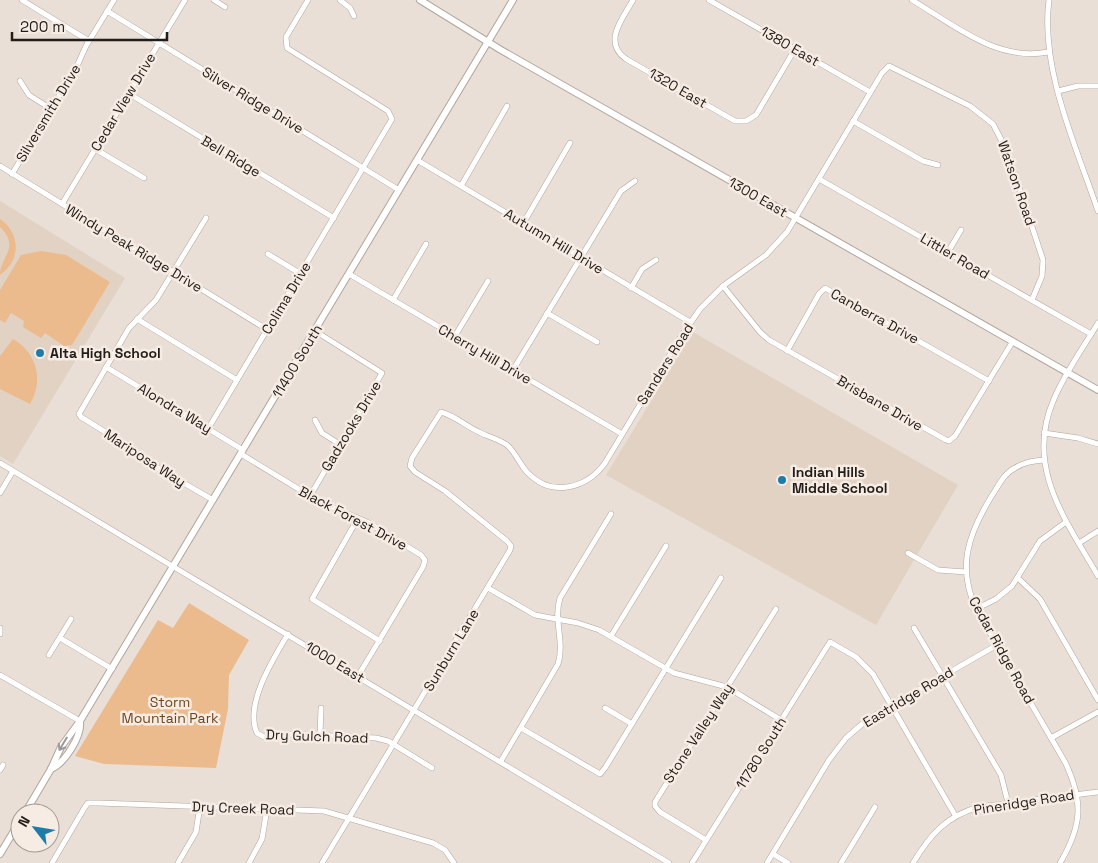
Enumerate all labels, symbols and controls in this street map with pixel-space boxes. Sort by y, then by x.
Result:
scale bar [12,10,168,42]
text: 200 m [20,17,65,36]
street label: 1380 East [757,22,823,70]
street label: Cedar View Drive [87,50,159,154]
street label: Silversmith Drive [12,61,84,165]
street label: Silver Ridge Drive [199,63,307,137]
street label: 1320 East [645,64,711,112]
street label: Bell Ridge [198,131,264,181]
street label: Watson Road [994,138,1040,228]
street label: 1300 East [725,173,791,221]
street label: Windy Peak Ridge Drive [62,200,206,296]
street label: Autumn Hill Drive [501,204,607,278]
street label: Littler Road [917,229,993,283]
street label: Colima Drive [257,258,315,338]
street label: Canberra Drive [828,284,922,348]
street label: Cherry Hill Drive [435,320,535,388]
street label: Sanders Road [633,320,697,408]
street label: 11400 South [268,321,326,401]
place label: Alta High School [50,344,161,362]
marker: Alta High School [34,347,46,359]
street label: Brisbane Drive [834,371,926,435]
street label: Gadzooks Drive [317,378,385,474]
street label: Alondra Way [135,379,215,437]
street label: Mariposa Way [101,425,189,491]
place label: Indian Hills Middle School [792,463,887,497]
marker: Indian Hills Middle School [776,474,788,486]
street label: Black Forest Drive [296,482,410,554]
street label: Cedar Ridge Road [965,593,1039,707]
street label: Sunburn Lane [419,605,483,695]
street label: 1000 East [302,637,368,687]
street label: Eastridge Road [859,663,957,731]
street label: Stone Valley Way [659,680,737,786]
park label: Storm Mountain Park [122,693,219,727]
street label: 11780 South [732,714,790,792]
street label: Dry Gulch Road [265,725,369,747]
one-way arrow [58,736,68,750]
street label: Pineridge Road [972,785,1076,819]
street label: Dry Creek Road [191,797,295,819]
north arrow [10,803,60,853]
text: N [14,813,34,830]

